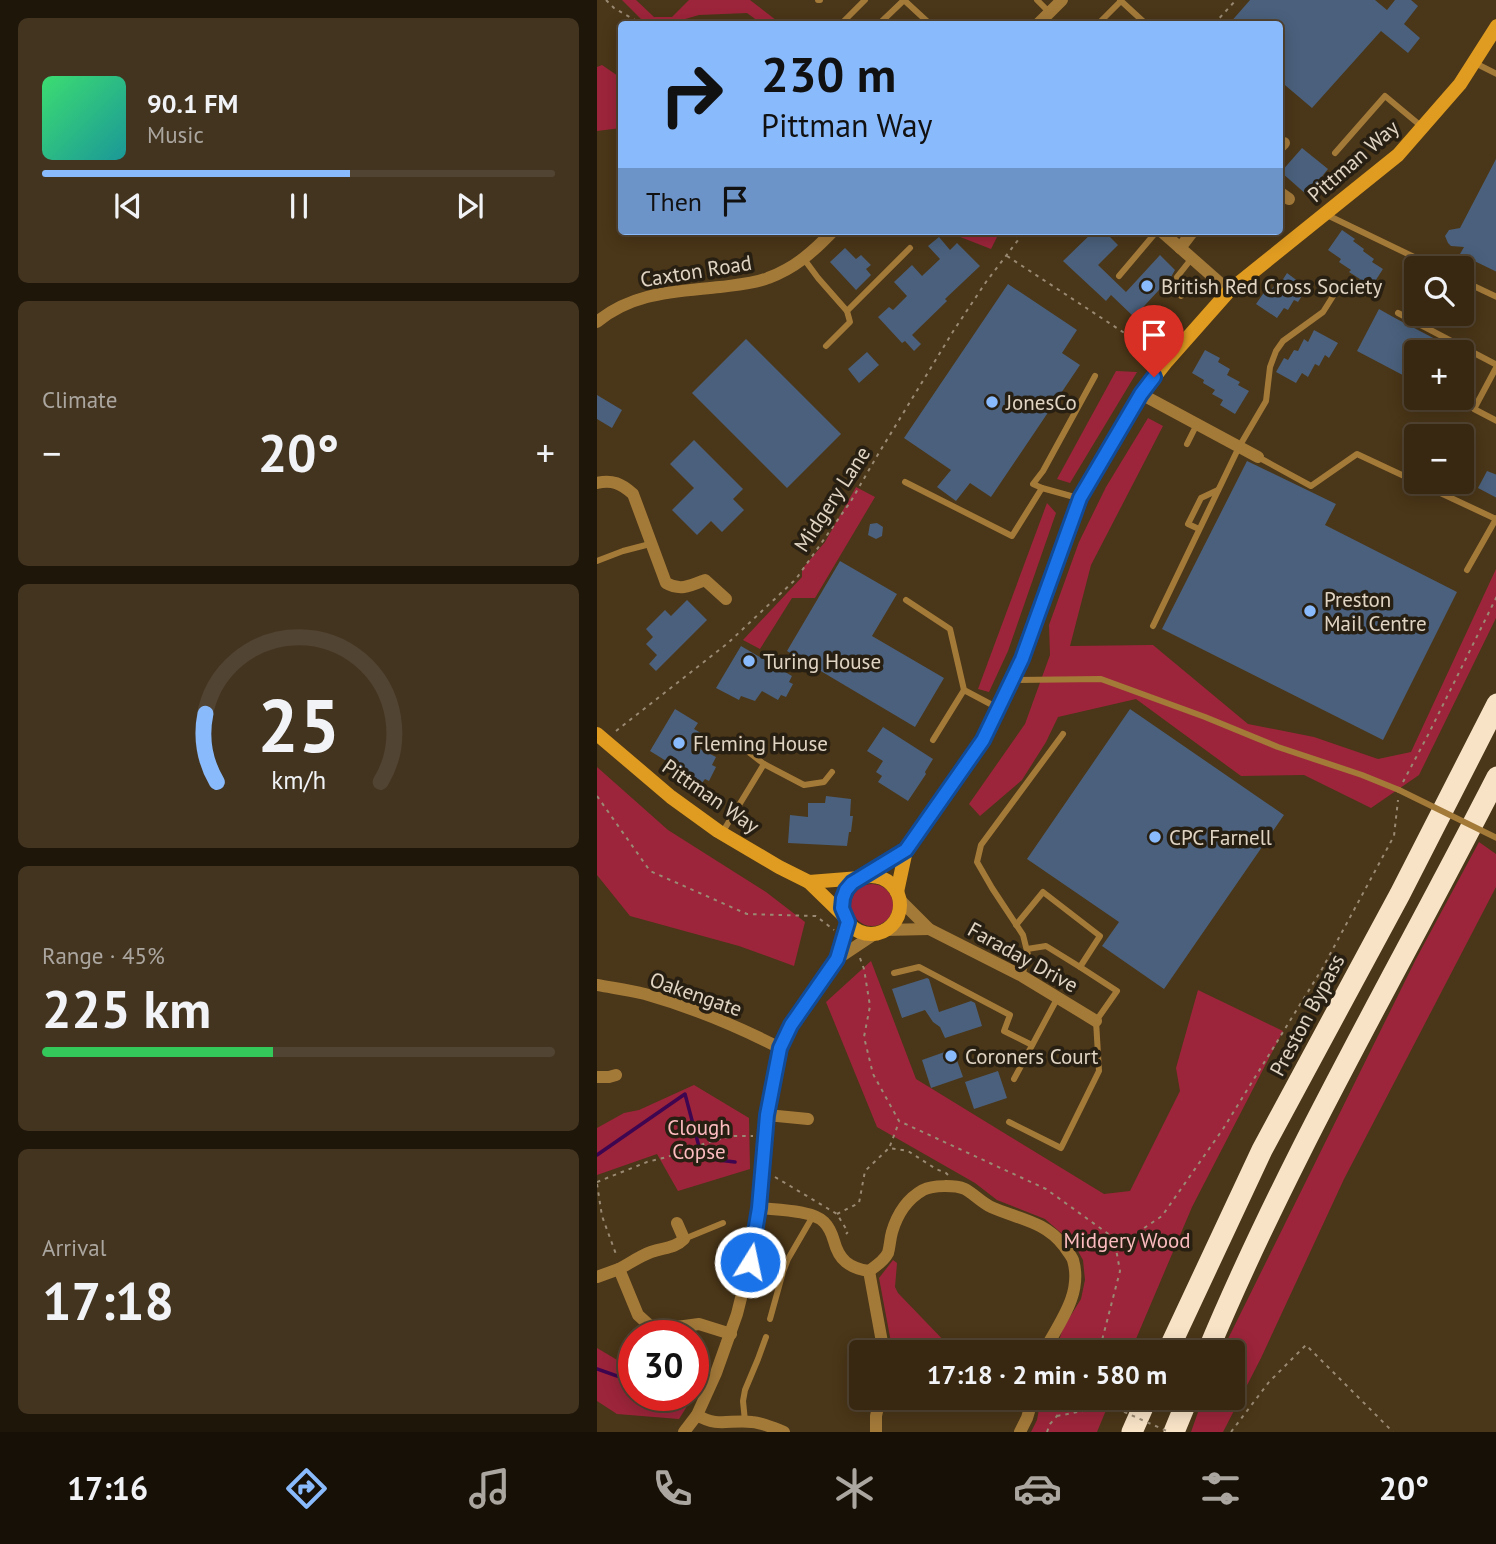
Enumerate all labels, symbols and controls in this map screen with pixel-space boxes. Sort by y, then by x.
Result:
text: 230 m [761,42,896,106]
icon: right [646,49,737,140]
text: 90.1 FM [147,87,238,120]
text: Pittman Way [761,104,932,146]
street label: Pittman Way [1302,114,1404,208]
text: Music [147,120,204,149]
icon: arrive [716,182,754,220]
text: Then [646,185,702,218]
icon: previous [109,187,147,225]
icon: pause [280,187,318,225]
icon: next [451,187,489,225]
street label: Caxton Road [638,249,754,293]
map controls [1404,256,1474,494]
button: search [1404,256,1474,326]
place label: British Red Cross Society [1161,273,1382,300]
marker: British Red Cross Society [1139,278,1155,294]
pin [1124,305,1184,377]
icon: arrive [1135,316,1173,354]
button: + [1404,340,1474,410]
text: Climate [42,385,117,414]
place label: JonesCo [1005,389,1077,416]
marker: JonesCo [984,394,1000,410]
text: 20° [258,419,339,486]
button: − [1404,424,1474,494]
text: − [42,428,61,477]
text: + [536,428,555,477]
street label: Midgery Lane [788,441,876,557]
place label: Preston Mail Centre [1324,586,1427,637]
marker: Preston Mail Centre [1302,603,1318,619]
place label: Turing House [763,648,881,675]
marker: Turing House [741,653,757,669]
text: 25 [257,678,340,772]
place label: Fleming House [693,730,828,757]
marker: Fleming House [671,735,687,751]
street label: Pittman Way [657,753,765,839]
text: km/h [271,764,326,796]
place label: CPC Farnell [1169,824,1272,851]
marker: CPC Farnell [1147,829,1163,845]
street label: Faraday Drive [963,916,1083,998]
text: Range · 45% [42,941,165,970]
street label: Preston Bypass [1264,949,1350,1081]
street label: Oakengate [646,966,746,1022]
text: 225 km [42,975,211,1042]
place label: Coroners Court [965,1043,1098,1070]
marker: Coroners Court [943,1048,959,1064]
park label: Clough Copse [667,1114,731,1165]
position arrow [713,1225,787,1299]
park label: Midgery Wood [1063,1227,1191,1254]
text: Arrival [42,1233,106,1262]
text: 17:18 [42,1267,174,1334]
speed limit sign: 30 [618,1320,709,1411]
text: 17:18 · 2 min · 580 m [927,1358,1167,1391]
icon: directions [282,1464,331,1513]
icon: music [465,1464,514,1513]
icon: phone [648,1464,697,1513]
icon: climate [830,1464,879,1513]
icon: car [1013,1464,1062,1513]
icon: filters [1196,1464,1245,1513]
text: 17:16 [67,1467,148,1509]
text: 20° [1379,1467,1429,1509]

